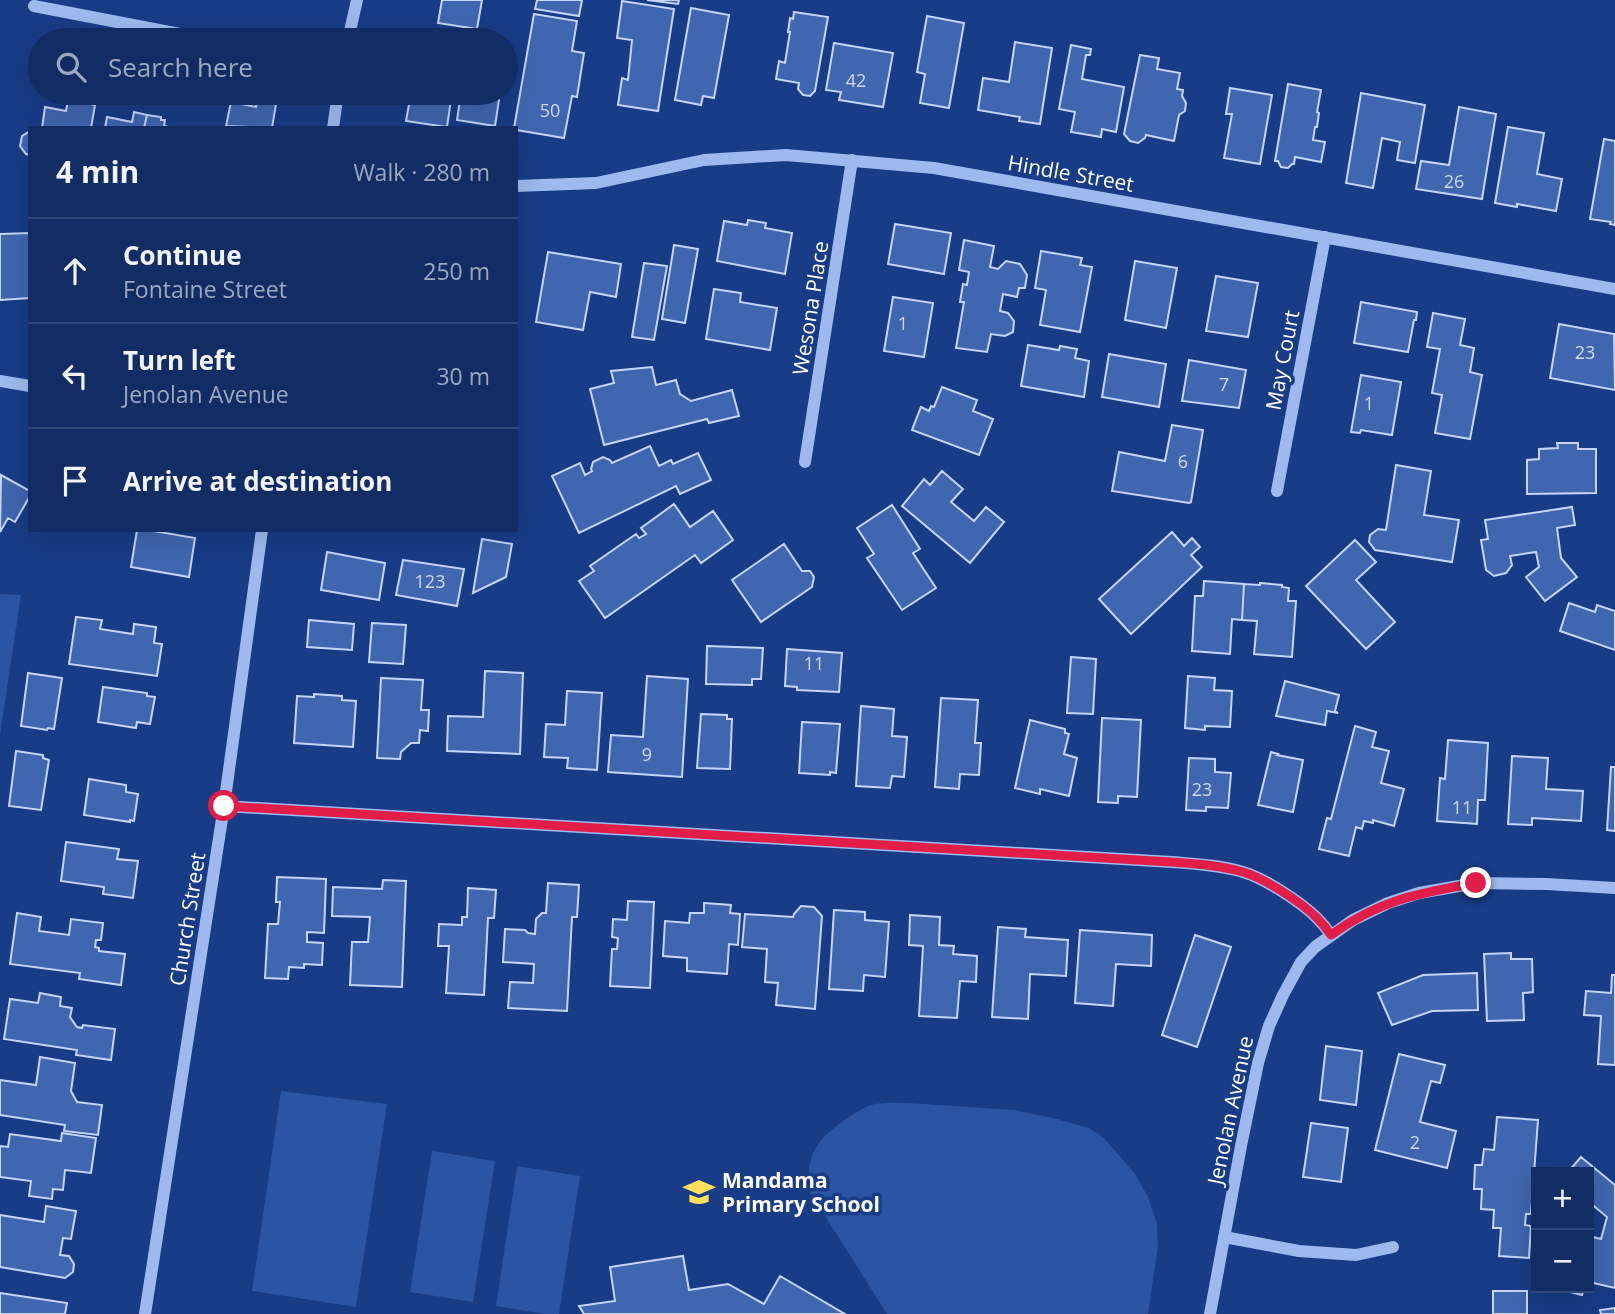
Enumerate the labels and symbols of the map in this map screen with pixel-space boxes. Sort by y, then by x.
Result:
house number: 42 [846,68,866,92]
house number: 50 [540,98,560,122]
street label: Hindle Street [1006,148,1136,198]
house number: 26 [1444,169,1464,193]
street label: Wesona Place [786,239,834,377]
street label: May Court [1259,308,1305,412]
house number: 1 [898,311,908,335]
house number: 23 [1575,340,1595,364]
house number: 7 [1219,372,1229,396]
house number: 1 [1364,391,1374,415]
house number: 6 [1178,449,1188,473]
house number: 123 [415,569,445,593]
house number: 11 [804,651,824,675]
house number: 9 [642,742,652,766]
house number: 23 [1192,777,1212,801]
route start [208,790,239,821]
house number: 11 [1452,795,1472,819]
street label: Church Street [163,850,211,988]
route end [1460,867,1491,898]
street label: Jenolan Avenue [1200,1033,1259,1189]
house number: 2 [1410,1130,1420,1154]
place label: Mandama Primary School [722,1166,880,1218]
school or university icon: Mandama Primary School [682,1175,716,1209]

